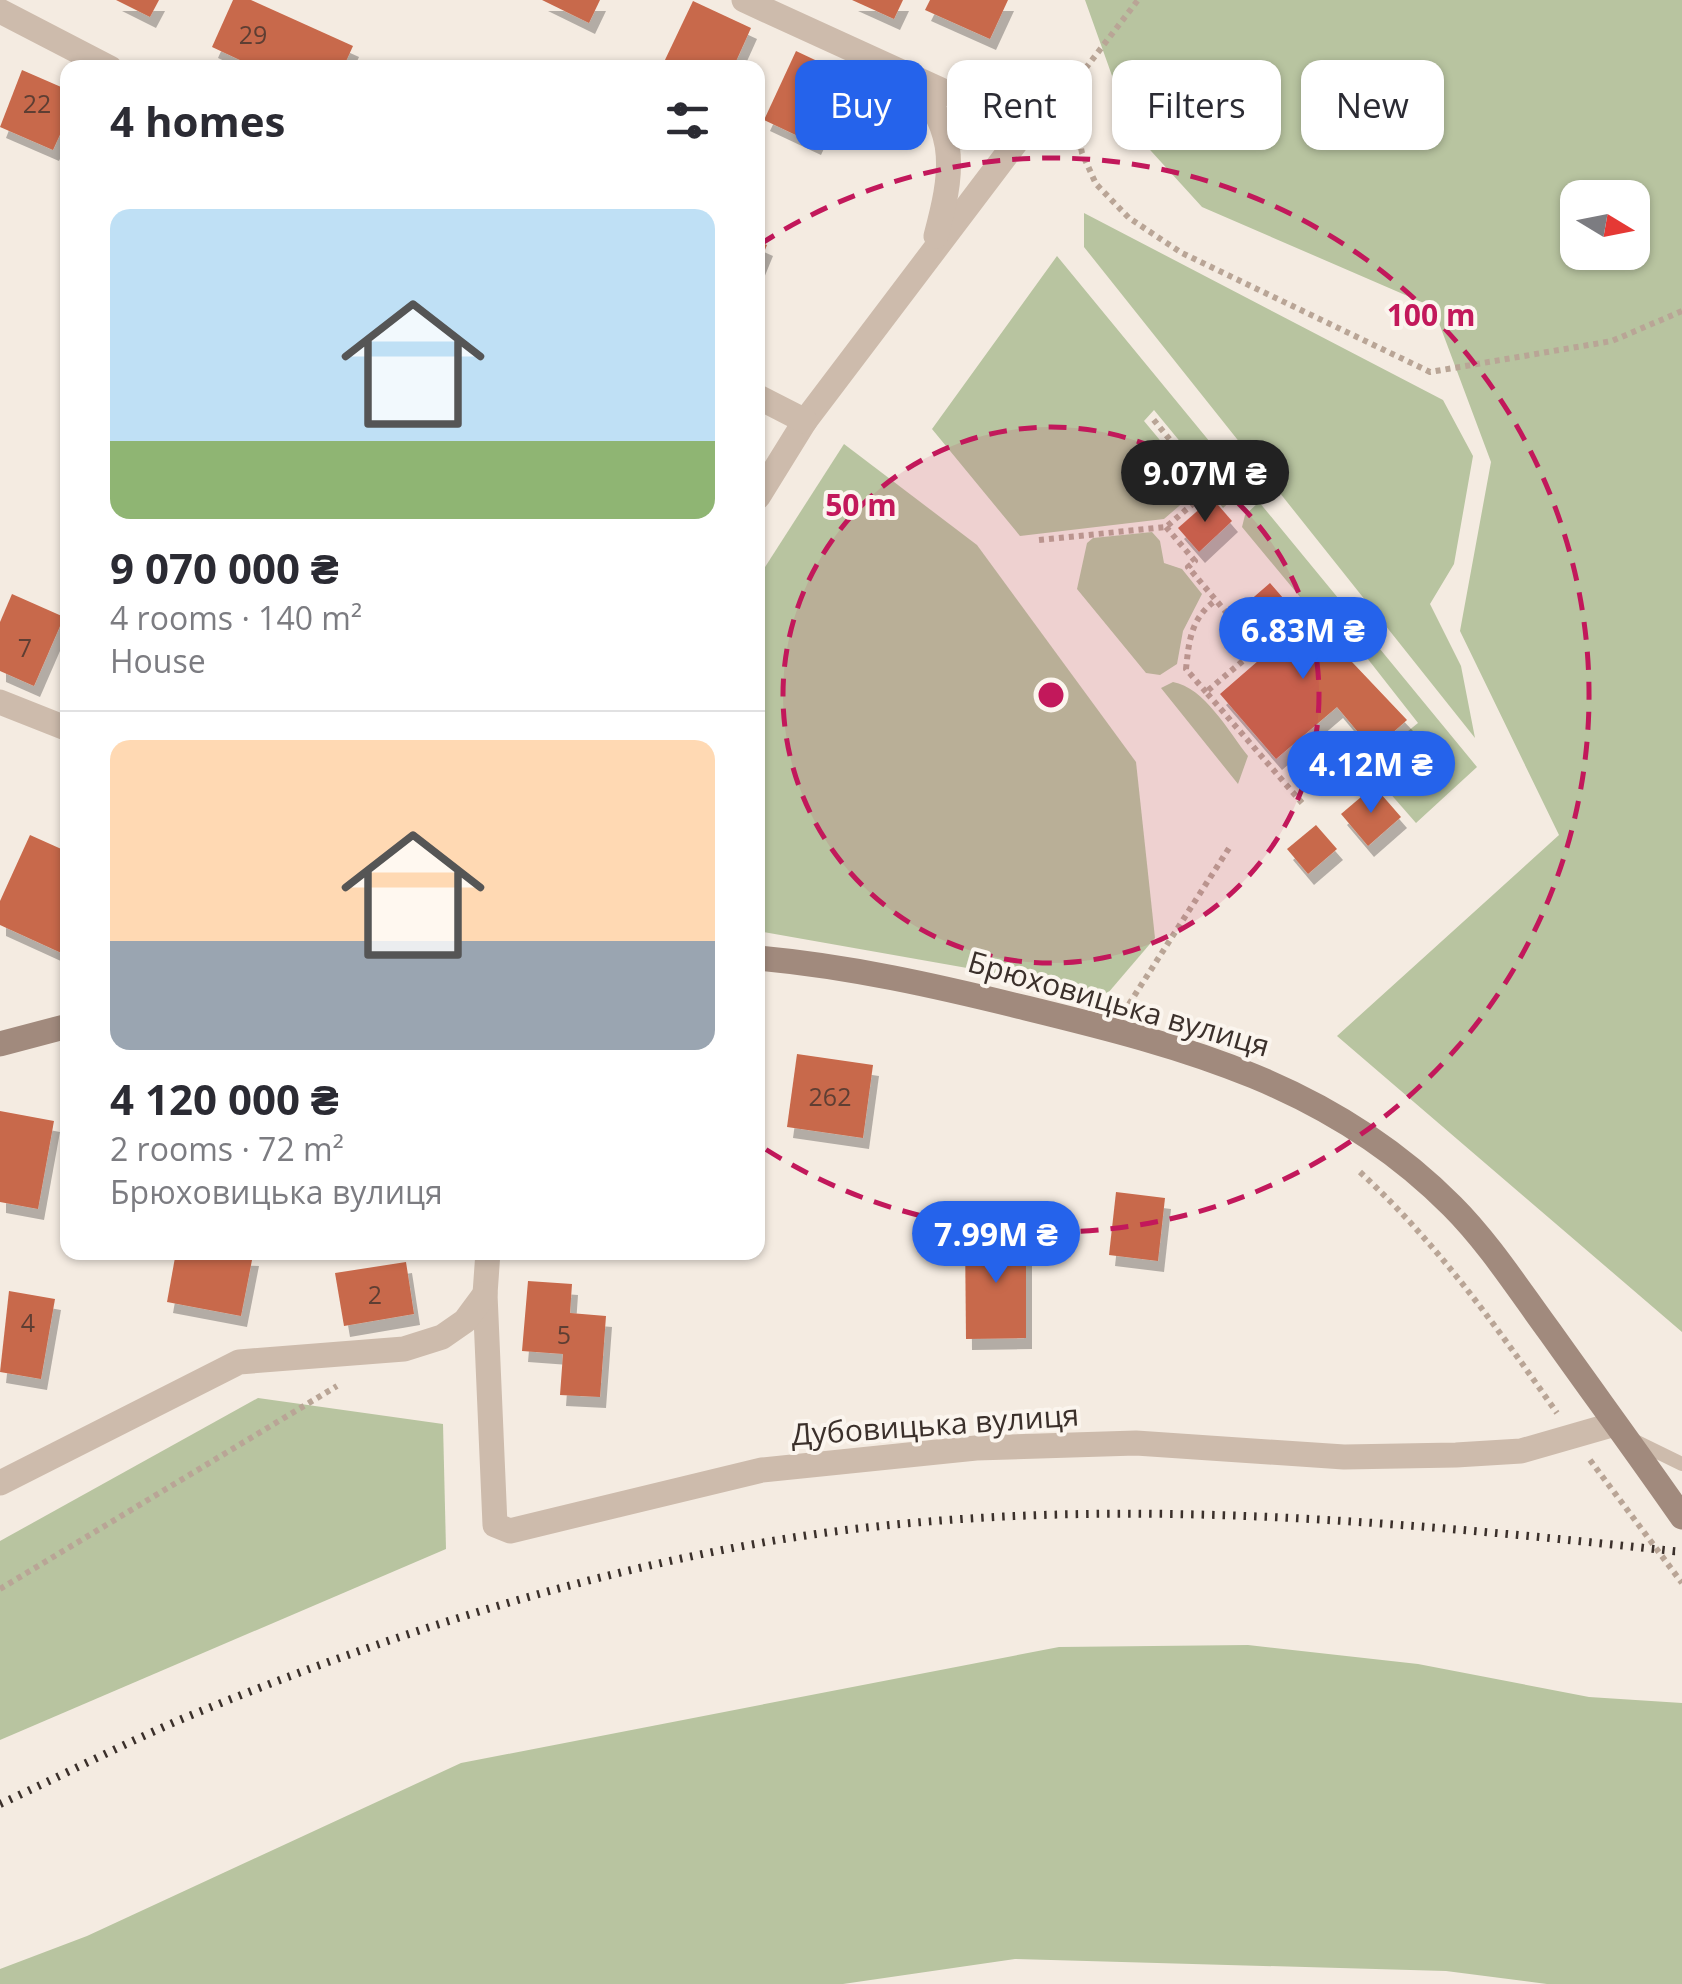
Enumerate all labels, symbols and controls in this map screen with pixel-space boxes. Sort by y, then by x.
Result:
house number: 29 [239,17,267,51]
chip: Buy [795,60,927,150]
chip: Rent [947,60,1092,150]
chip: Filters [1112,60,1281,150]
chip: New [1301,60,1444,150]
house number: 22 [23,86,51,120]
text: 4 homes [110,92,285,149]
icon: filters [660,93,715,148]
north arrow [1560,180,1650,270]
map controls [1560,180,1650,270]
icon: home [323,274,503,454]
text: 100 m [1387,294,1475,335]
pin: 9.07M ₴ [1113,440,1297,525]
text: 9.07M ₴ [1143,451,1267,494]
text: 50 m [825,484,897,525]
text: 9 070 000 ₴ [110,539,339,596]
text: 4 rooms · 140 m² [110,596,362,639]
pin: 6.83M ₴ [1211,597,1395,682]
text: 6.83M ₴ [1241,608,1365,651]
house number: 7 [18,630,32,664]
text: House [110,639,206,682]
centre of rings [1033,677,1069,713]
pin: 4.12M ₴ [1279,731,1463,816]
text: 4.12M ₴ [1309,742,1433,785]
icon: home [323,805,503,985]
street label: Брюховицька вулиця [963,940,1275,1066]
text: 4 120 000 ₴ [110,1070,339,1127]
house number: 262 [809,1079,851,1113]
text: 2 rooms · 72 m² [110,1127,344,1170]
text: Брюховицька вулиця [110,1170,443,1213]
pin: 7.99M ₴ [904,1201,1088,1286]
text: 7.99M ₴ [934,1212,1058,1255]
house number: 2 [368,1277,382,1311]
house number: 4 [21,1305,35,1339]
house number: 5 [557,1317,571,1351]
street label: Дубовицька вулиця [790,1394,1080,1454]

